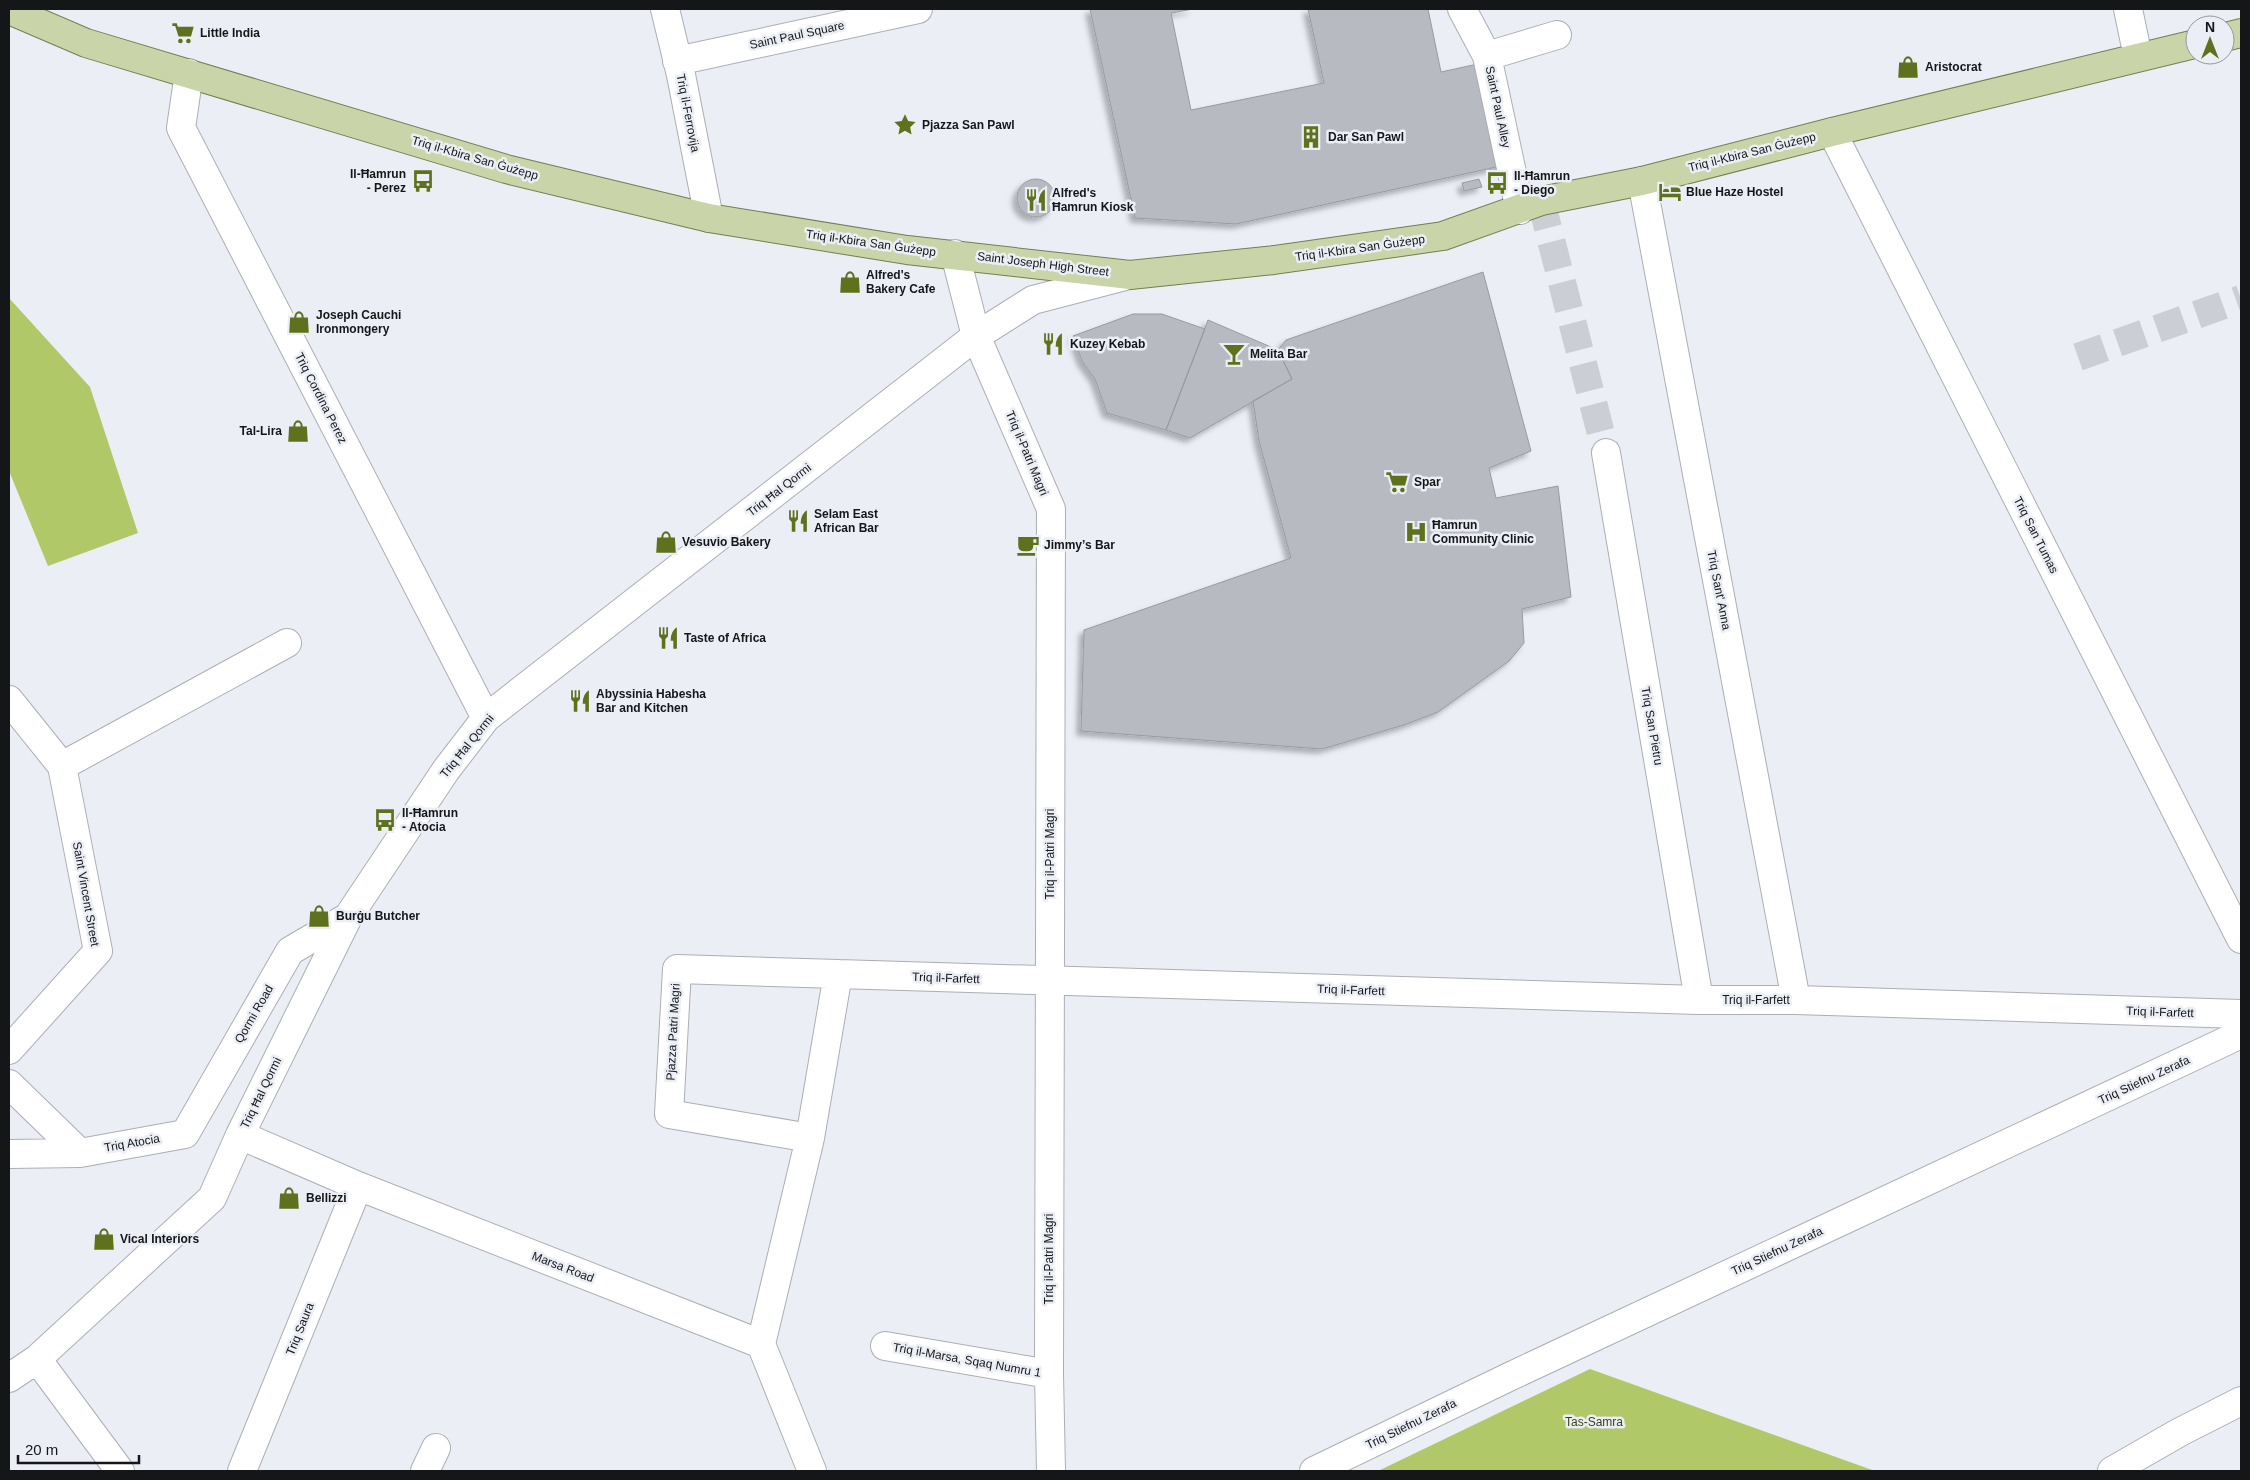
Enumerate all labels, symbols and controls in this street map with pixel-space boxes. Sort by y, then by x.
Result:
north arrow [2185,15,2235,65]
street label: Saint Paul Square [748,18,846,52]
text: N [2205,19,2215,35]
supermarket icon: Little India [170,20,196,46]
place label: Little India [200,26,260,40]
shop icon: Aristocrat [1895,54,1921,80]
place label: Aristocrat [1925,60,1982,74]
street label: Saint Paul Alley [1482,65,1514,149]
street label: Triq il-Ferrovija [674,73,703,154]
place icon: Pjazza San Pawl [892,112,918,138]
place label: Pjazza San Pawl [922,118,1015,132]
building icon: Dar San Pawl [1298,124,1324,150]
street label: Triq il-Kbira San Ġużepp [1687,129,1818,175]
place label: Dar San Pawl [1328,130,1404,144]
street label: Triq il-Kbira San Ġużepp [410,133,540,183]
place label: Il-Ħamrun - Perez [350,167,406,195]
bus stop icon: Il-Ħamrun - Perez [410,168,436,194]
place label: Il-Ħamrun - Diego [1514,169,1570,197]
bus stop icon: Il-Ħamrun - Diego [1484,170,1510,196]
hotel icon: Blue Haze Hostel [1657,179,1683,205]
place label: Blue Haze Hostel [1686,185,1783,199]
place label: Alfred's Ħamrun Kiosk [1052,186,1134,214]
restaurant icon: Alfred's Ħamrun Kiosk [1023,187,1049,213]
street label: Triq il-Kbira San Ġużepp [805,227,937,259]
street label: Triq il-Kbira San Ġużepp [1294,232,1426,264]
street label: Saint Joseph High Street [976,249,1110,279]
place label: Alfred's Bakery Cafe [866,268,936,296]
shop icon: Alfred's Bakery Cafe [837,269,863,295]
place label: Joseph Cauchi Ironmongery [316,308,401,336]
shop icon: Joseph Cauchi Ironmongery [286,309,312,335]
restaurant icon: Kuzey Kebab [1040,331,1066,357]
place label: Kuzey Kebab [1070,337,1145,351]
bar icon: Melita Bar [1221,341,1247,367]
place label: Melita Bar [1250,347,1308,361]
street label: Triq Cordina Perez [292,350,350,446]
street label: Triq il-Patri Magri [1003,408,1051,498]
shop icon: Tal-Lira [285,418,311,444]
place label: Tal-Lira [240,424,282,438]
street label: Triq Ħal Qormi [744,461,814,519]
supermarket icon: Spar [1384,469,1410,495]
place label: Spar [1414,475,1441,489]
street label: Triq San Tumas [2011,494,2061,576]
place label: Selam East African Bar [814,507,879,535]
restaurant icon: Selam East African Bar [785,508,811,534]
place label: Ħamrun Community Clinic [1432,518,1534,546]
hospital icon: Ħamrun Community Clinic [1403,519,1429,545]
shop icon: Vesuvio Bakery [653,529,679,555]
cafe icon: Jimmy’s Bar [1015,532,1041,558]
place label: Vesuvio Bakery [682,535,771,549]
place label: Jimmy’s Bar [1044,538,1115,552]
street label: Triq Sant' Anna [1704,549,1734,632]
restaurant icon: Taste of Africa [655,625,681,651]
place label: Taste of Africa [684,631,766,645]
street label: Triq San Pietru [1638,686,1666,766]
place label: Abyssinia Habesha Bar and Kitchen [596,687,706,715]
restaurant icon: Abyssinia Habesha Bar and Kitchen [567,688,593,714]
street label: Triq Ħal Qormi [437,711,497,781]
place label: Il-Ħamrun - Atocia [402,806,458,834]
bus stop icon: Il-Ħamrun - Atocia [372,807,398,833]
street label: Triq il-Patri Magri [1043,809,1057,899]
street label: Saint Vincent Street [70,841,102,948]
shop icon: Burġu Butcher [306,903,332,929]
place label: Burġu Butcher [336,909,420,923]
street label: Triq il-Farfett [912,970,981,986]
street label: Qormi Road [232,982,276,1046]
street label: Triq il-Farfett [1317,982,1386,998]
street label: Pjazza Patri Magri [663,983,683,1081]
street label: Triq il-Farfett [1722,993,1790,1007]
street label: Triq il-Farfett [2126,1004,2195,1020]
street label: Triq Stiefnu Zerafa [2096,1053,2192,1107]
street label: Triq Ħal Qormi [238,1055,284,1131]
street label: Triq Atocia [103,1131,161,1155]
shop icon: Bellizzi [276,1185,302,1211]
place label: Bellizzi [306,1191,347,1205]
street label: Triq il-Patri Magri [1042,1214,1056,1304]
street label: Triq Stiefnu Zerafa [1729,1224,1825,1278]
shop icon: Vical Interiors [91,1226,117,1252]
place label: Vical Interiors [120,1232,199,1246]
street label: Marsa Road [530,1249,596,1285]
street label: Triq Saura [283,1300,317,1357]
street label: Triq il-Marsa, Sqaq Numru 1 [892,1340,1043,1380]
street label: Triq Stiefnu Zerafa [1363,1396,1459,1452]
park label: Tas-Samra [1565,1415,1623,1429]
scale bar [18,1432,139,1464]
text: 20 m [25,1441,58,1458]

